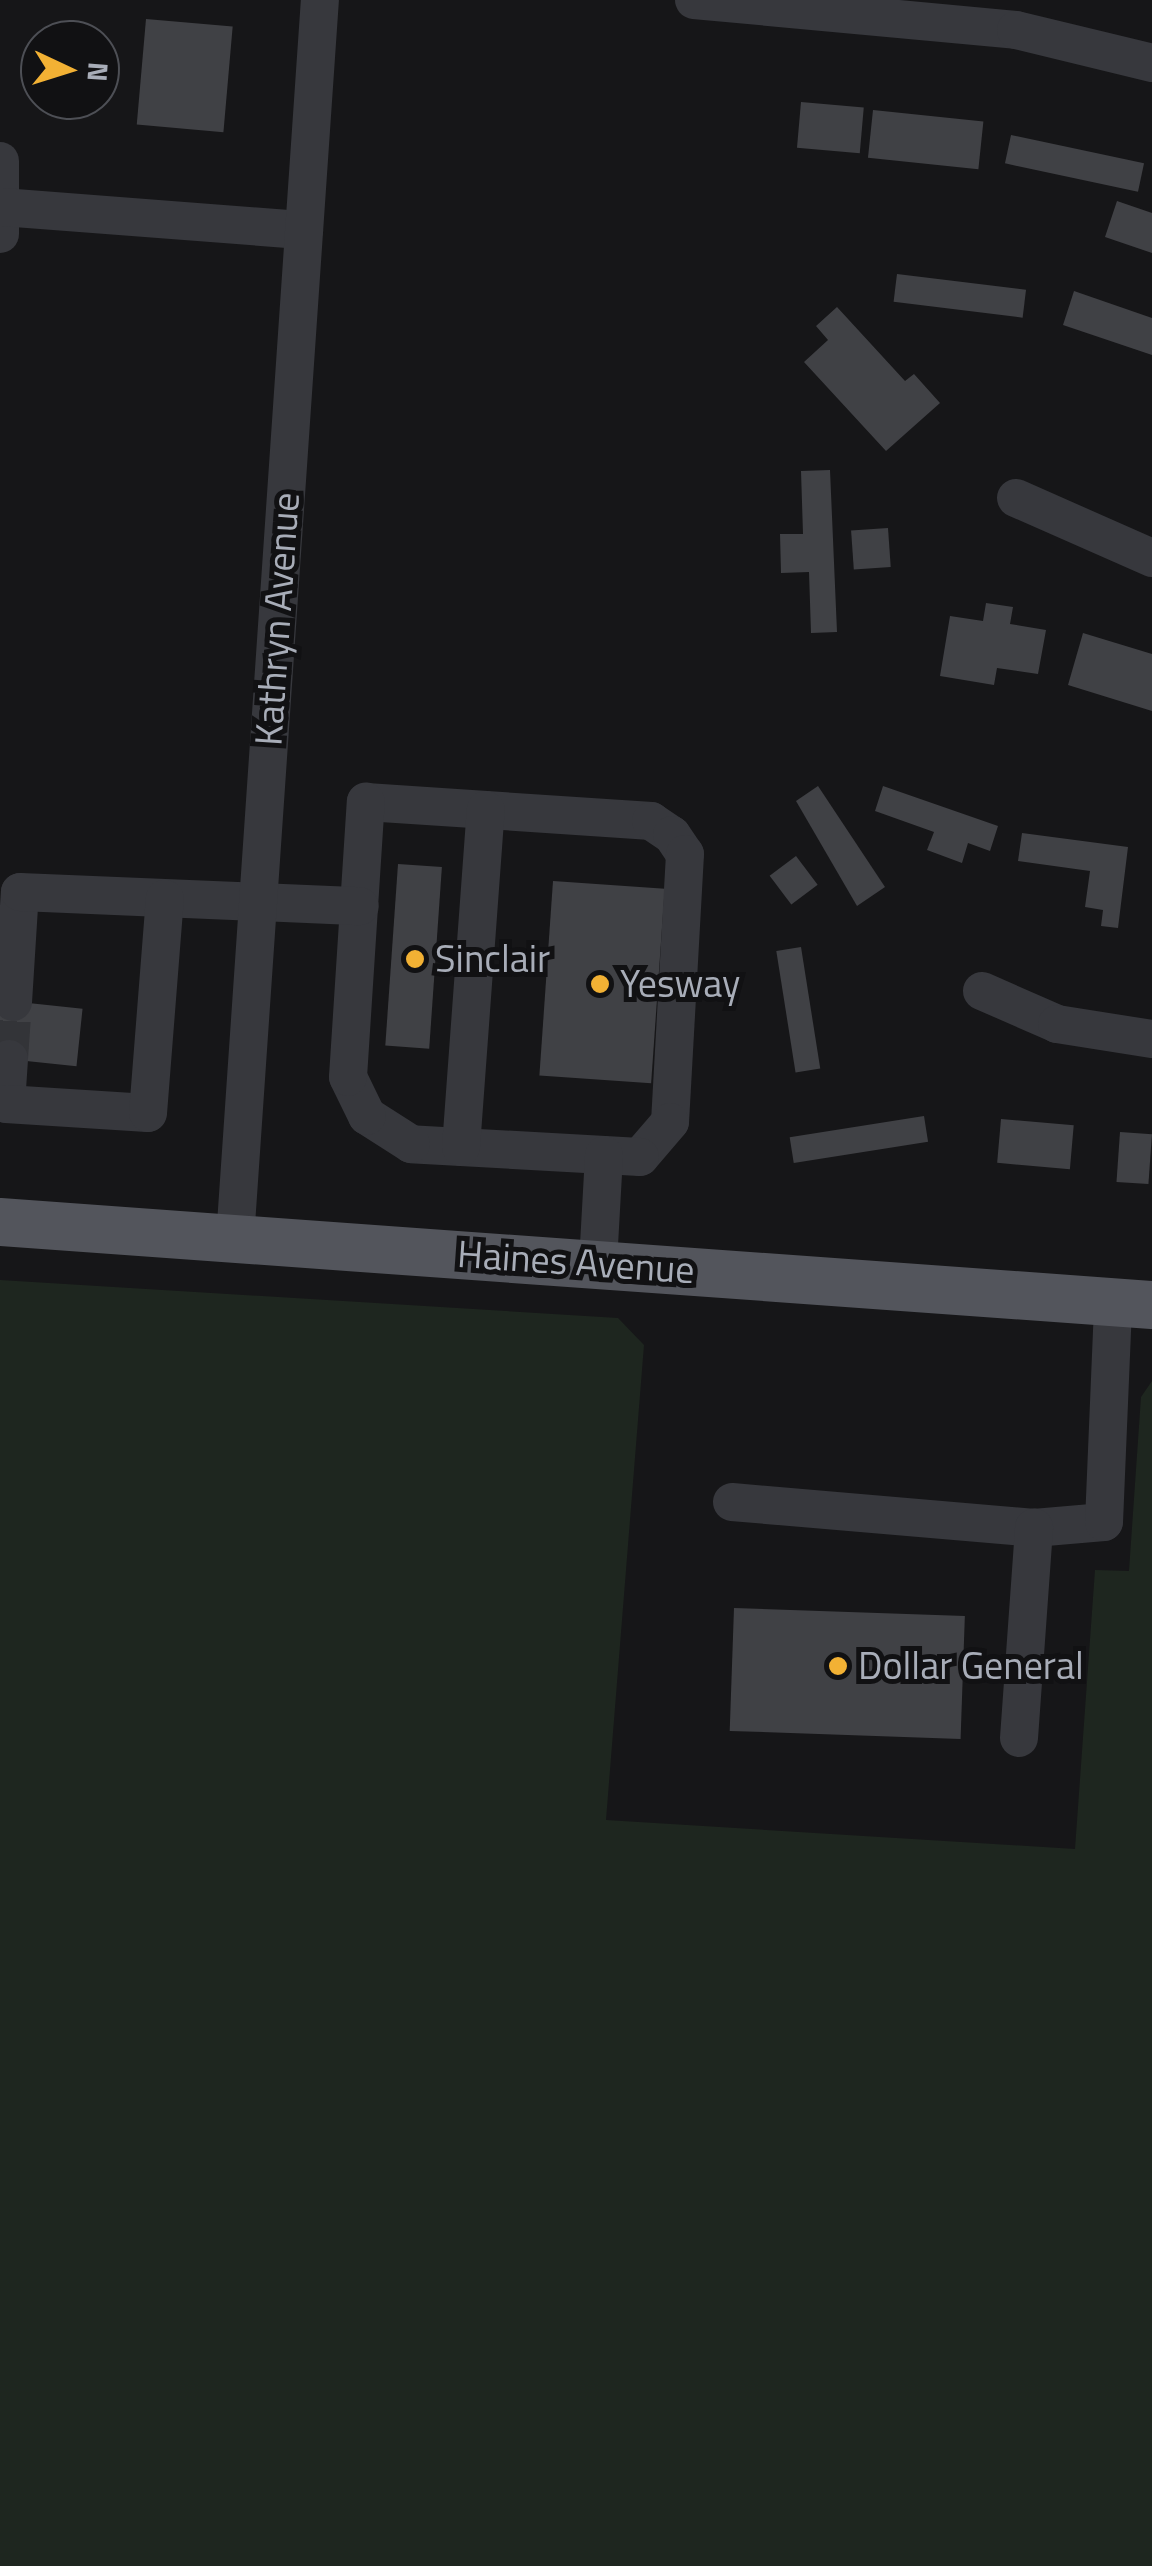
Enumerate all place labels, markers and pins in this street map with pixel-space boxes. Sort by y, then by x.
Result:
place label: Sinclair [435,936,550,982]
marker: Sinclair [404,948,426,970]
place label: Yesway [620,961,740,1007]
marker: Yesway [589,973,611,995]
place label: Dollar General [858,1643,1084,1689]
marker: Dollar General [827,1655,849,1677]

